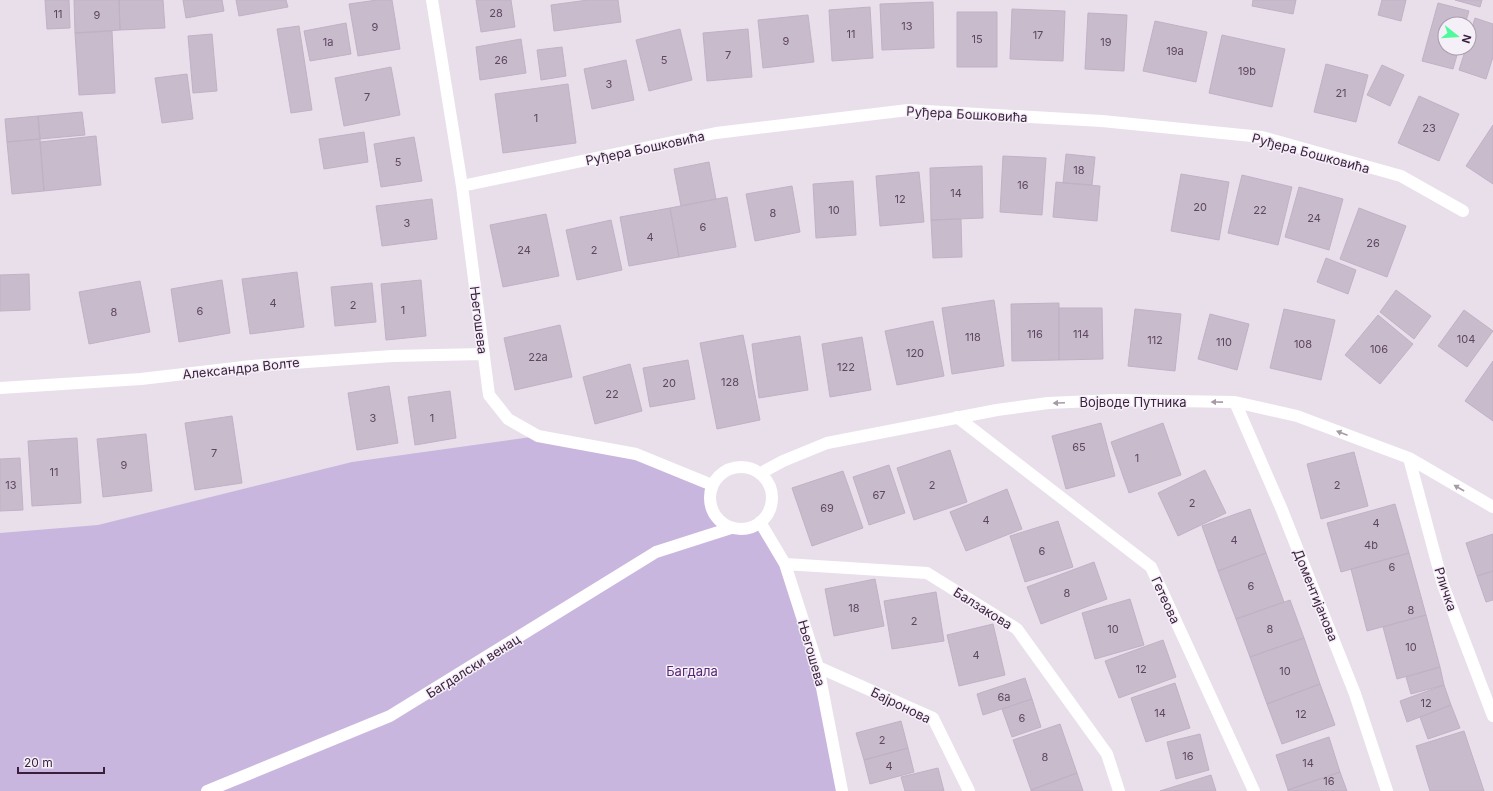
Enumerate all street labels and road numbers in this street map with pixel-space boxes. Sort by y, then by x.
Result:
street label: Руђера Бошковића [906,103,1028,125]
street label: Руђера Бошковића [584,128,706,168]
street label: Руђера Бошковића [1250,130,1372,176]
street label: Његошева [467,285,491,355]
street label: Александра Волте [182,354,300,382]
street label: Војводе Путника [1079,394,1187,410]
street label: Доментијанова [1290,546,1342,644]
street label: Рличка [1431,565,1461,613]
street label: Гетеова [1148,574,1184,626]
street label: Балзакова [951,584,1015,632]
street label: Његошева [795,618,829,688]
street label: Багдалски венац [423,631,523,701]
street label: Бајронова [868,684,934,726]

